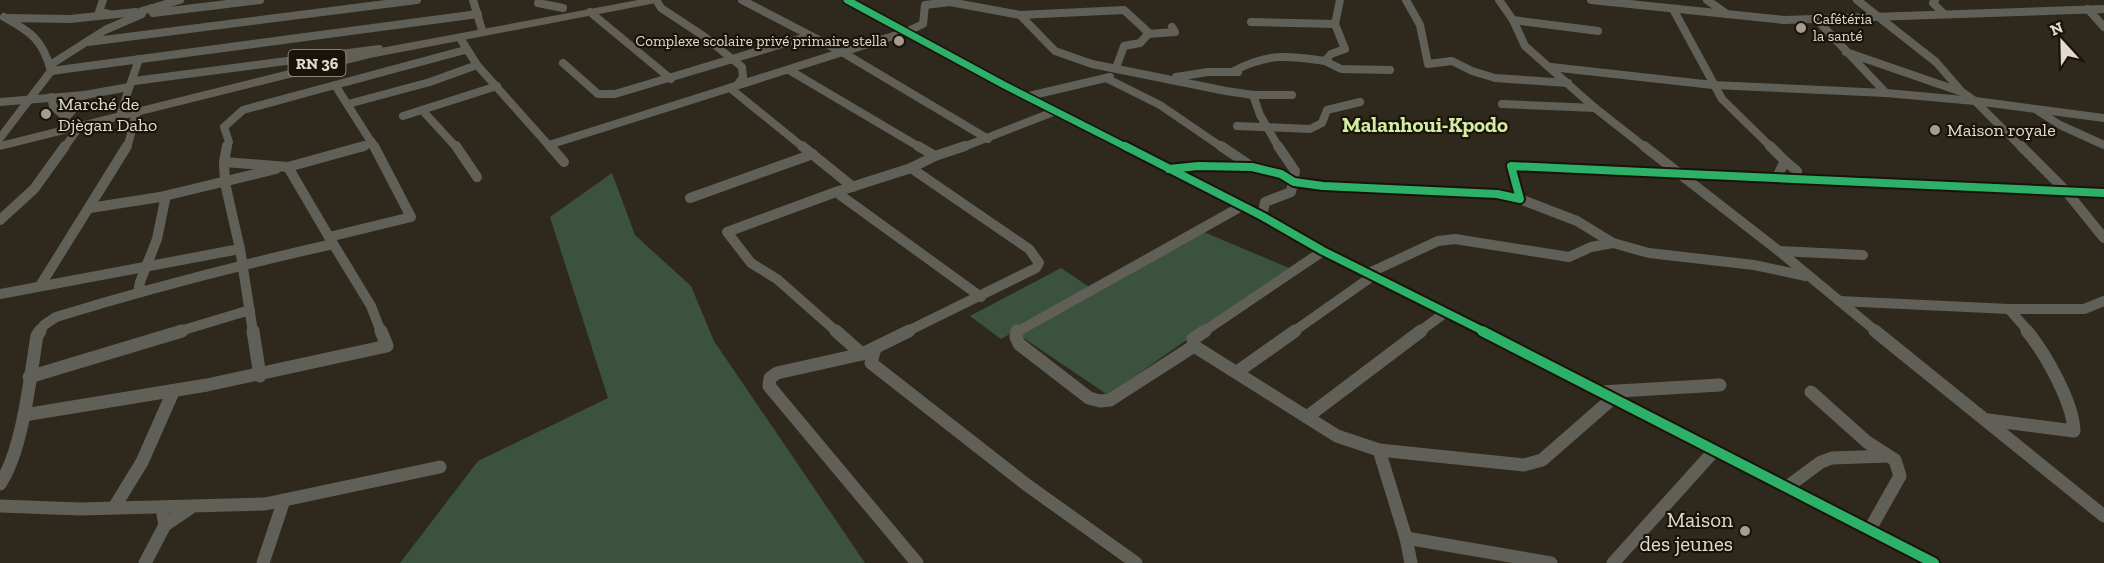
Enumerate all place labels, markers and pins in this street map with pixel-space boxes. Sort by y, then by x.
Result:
place label: Cafétéria la santé [1813,10,1872,45]
marker: Cafétéria la santé [1794,21,1808,35]
place label: Complexe scolaire privé primaire stella [636,32,887,50]
marker: Complexe scolaire privé primaire stella [892,34,906,48]
place label: Marché de Djègan Daho [58,93,157,136]
marker: Marché de Djègan Daho [39,107,53,121]
place label: Maison royale [1947,119,2056,141]
marker: Maison royale [1928,123,1942,137]
place label: Maison des jeunes [1640,507,1733,557]
marker: Maison des jeunes [1738,524,1752,538]

